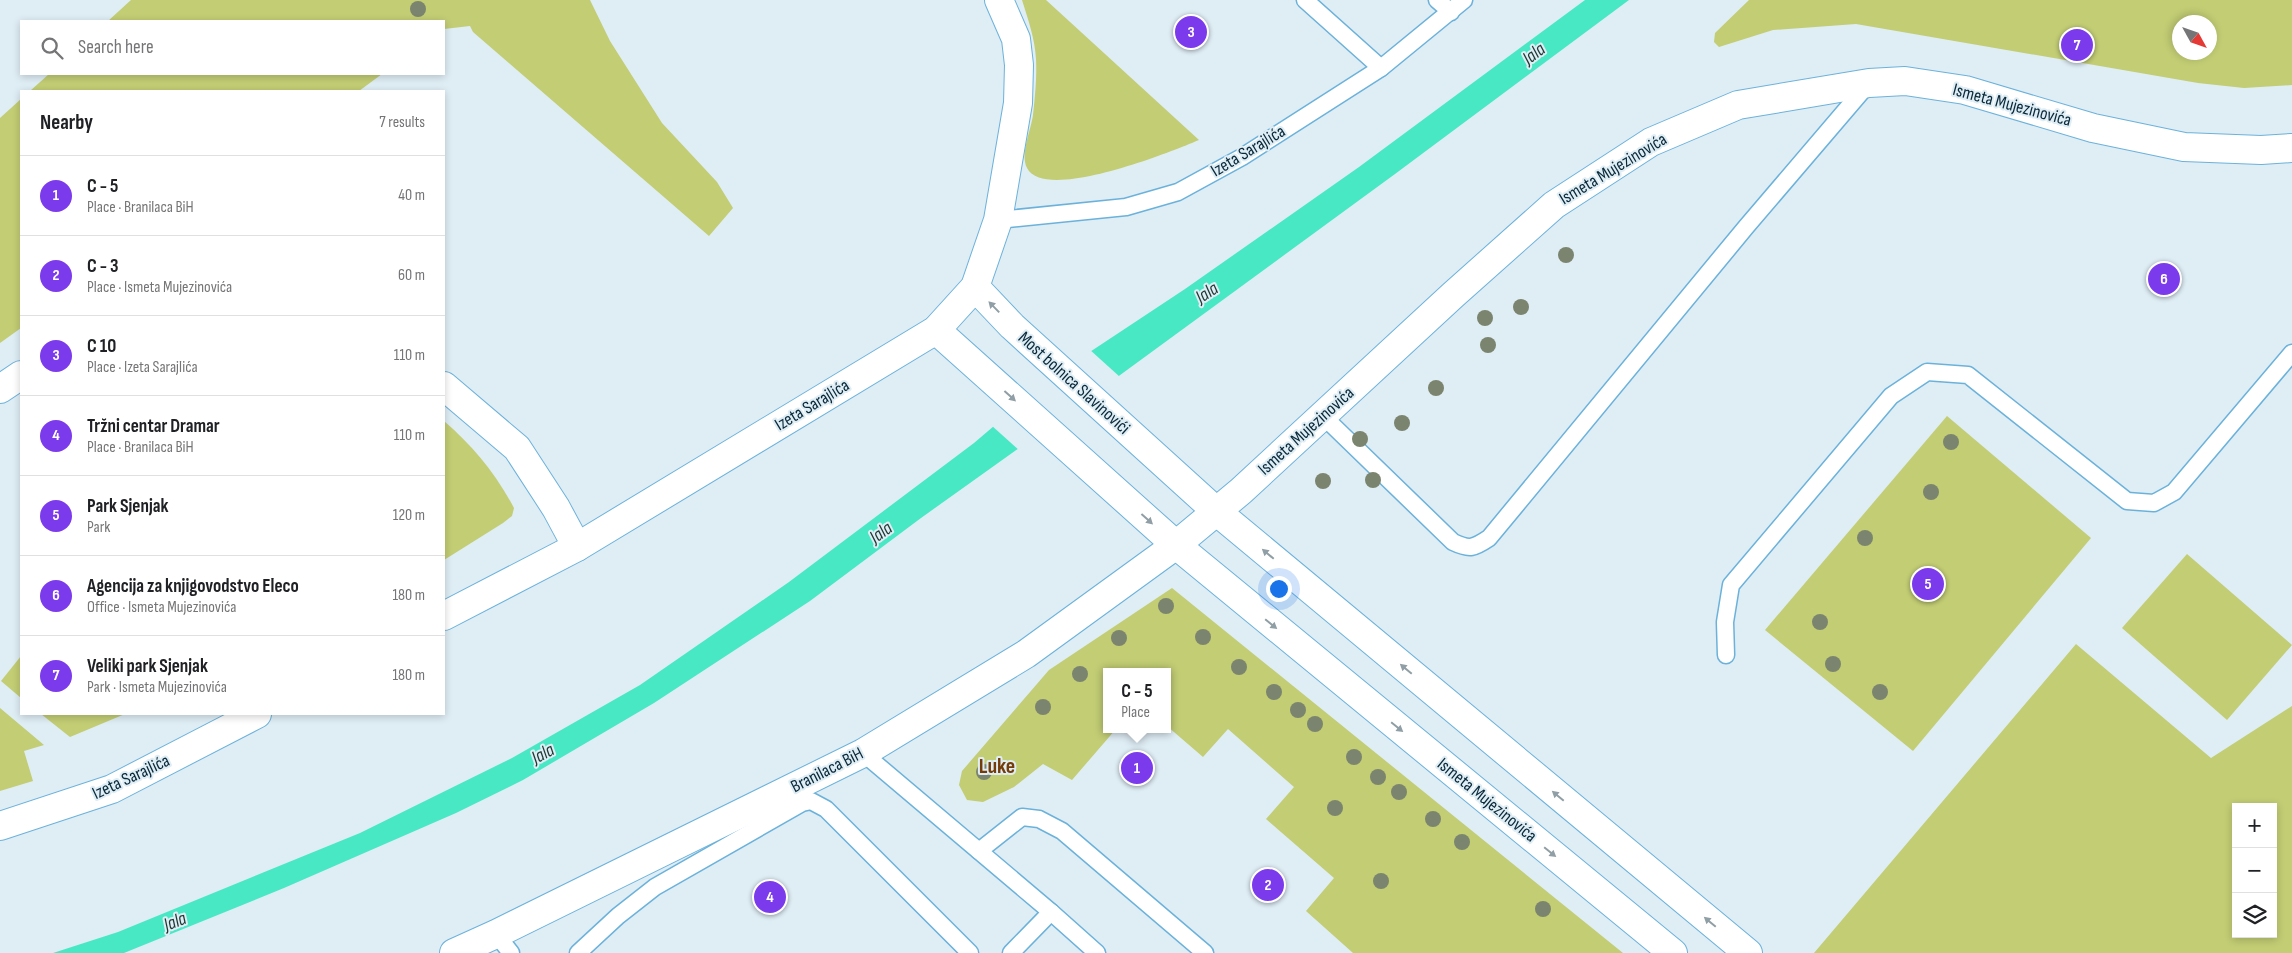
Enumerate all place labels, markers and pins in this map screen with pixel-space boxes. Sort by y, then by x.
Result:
pin: 3 [1175,13,1207,51]
pin: 7 [2061,26,2093,64]
pin: 6 [2148,260,2180,298]
pin: 5 [1912,565,1944,603]
pin: 1 [1121,749,1153,787]
pin: 2 [1252,866,1284,904]
pin: 4 [754,878,786,916]

